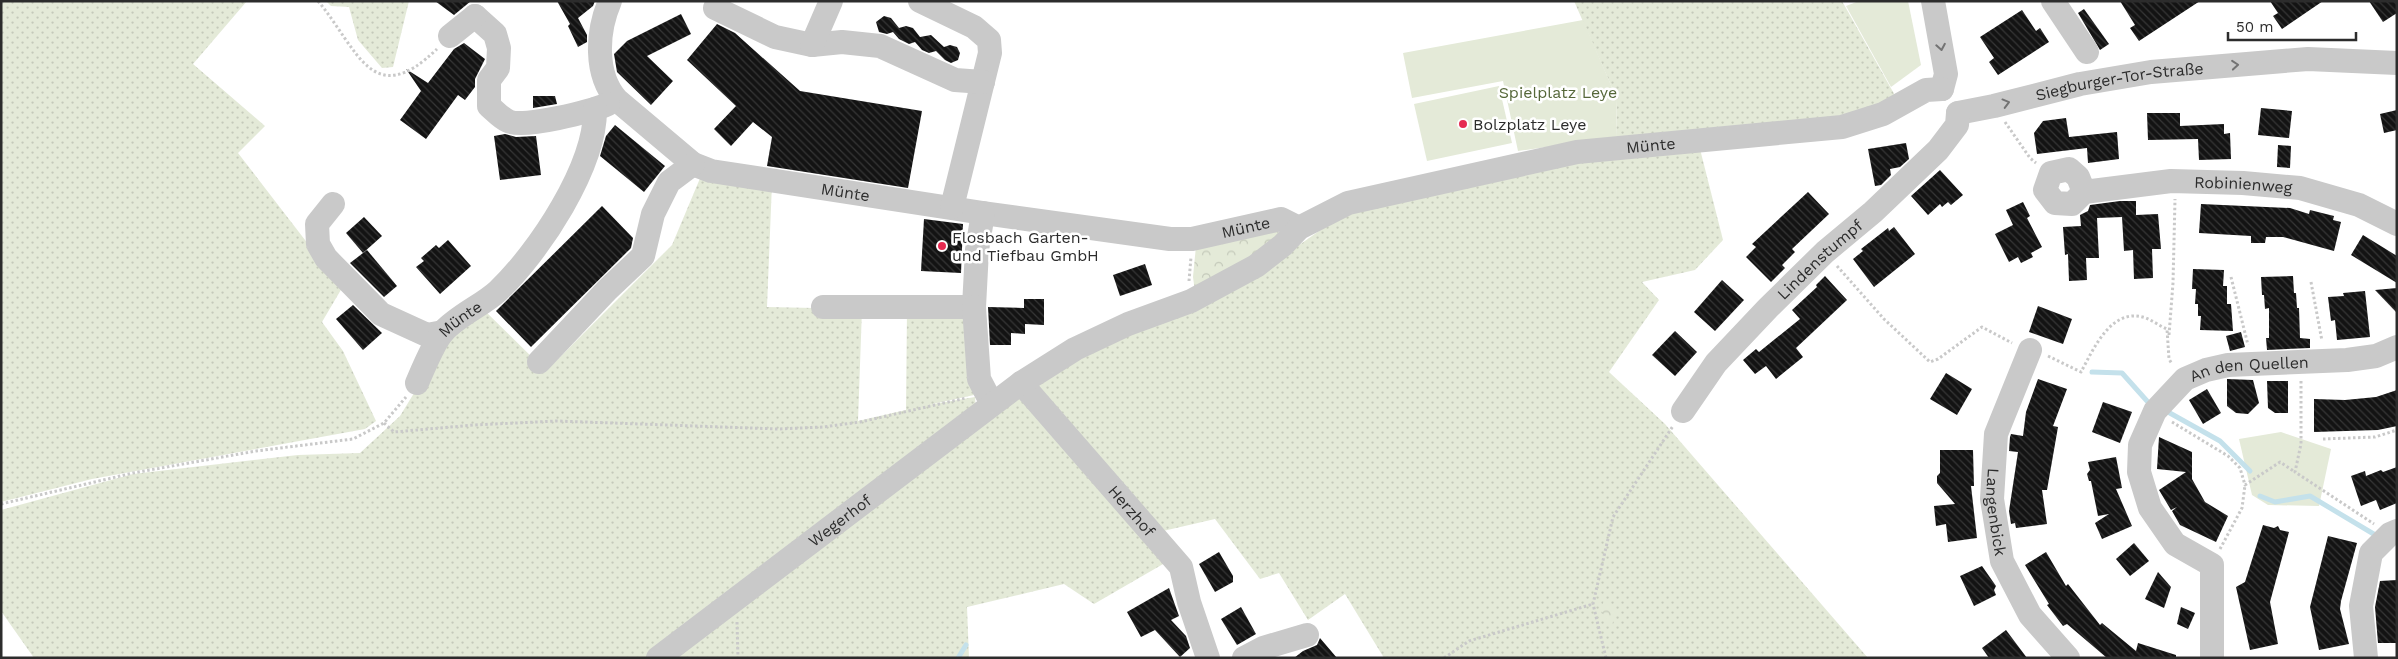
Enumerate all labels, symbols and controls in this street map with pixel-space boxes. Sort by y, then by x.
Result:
scale bar [2228,10,2356,42]
text: 50 m [2236,18,2273,36]
one-way arrow [1936,43,1946,52]
street label: Siegburger-Tor-Straße [2034,59,2204,105]
one-way arrow [2231,60,2239,71]
park label: Spielplatz Leye [1499,83,1617,102]
one-way arrow [2001,99,2009,109]
place label: Bolzplatz Leye [1473,115,1587,134]
marker: Bolzplatz Leye [1457,118,1469,130]
street label: Münte [1625,134,1676,157]
street label: Robinienweg [2194,173,2293,197]
street label: Münte [820,179,871,205]
street label: Münte [1220,213,1272,242]
street label: Lindenstumpf [1773,215,1867,304]
place label: Flosbach Garten- und Tiefbau GmbH [952,228,1099,265]
marker: Flosbach Garten- und Tiefbau GmbH [936,240,948,252]
street label: Münte [434,297,485,341]
street label: An den Quellen [2187,353,2309,386]
street label: Langenbick [1982,467,2010,557]
street label: Herzhof [1104,481,1159,541]
street label: Wegerhof [805,490,876,551]

